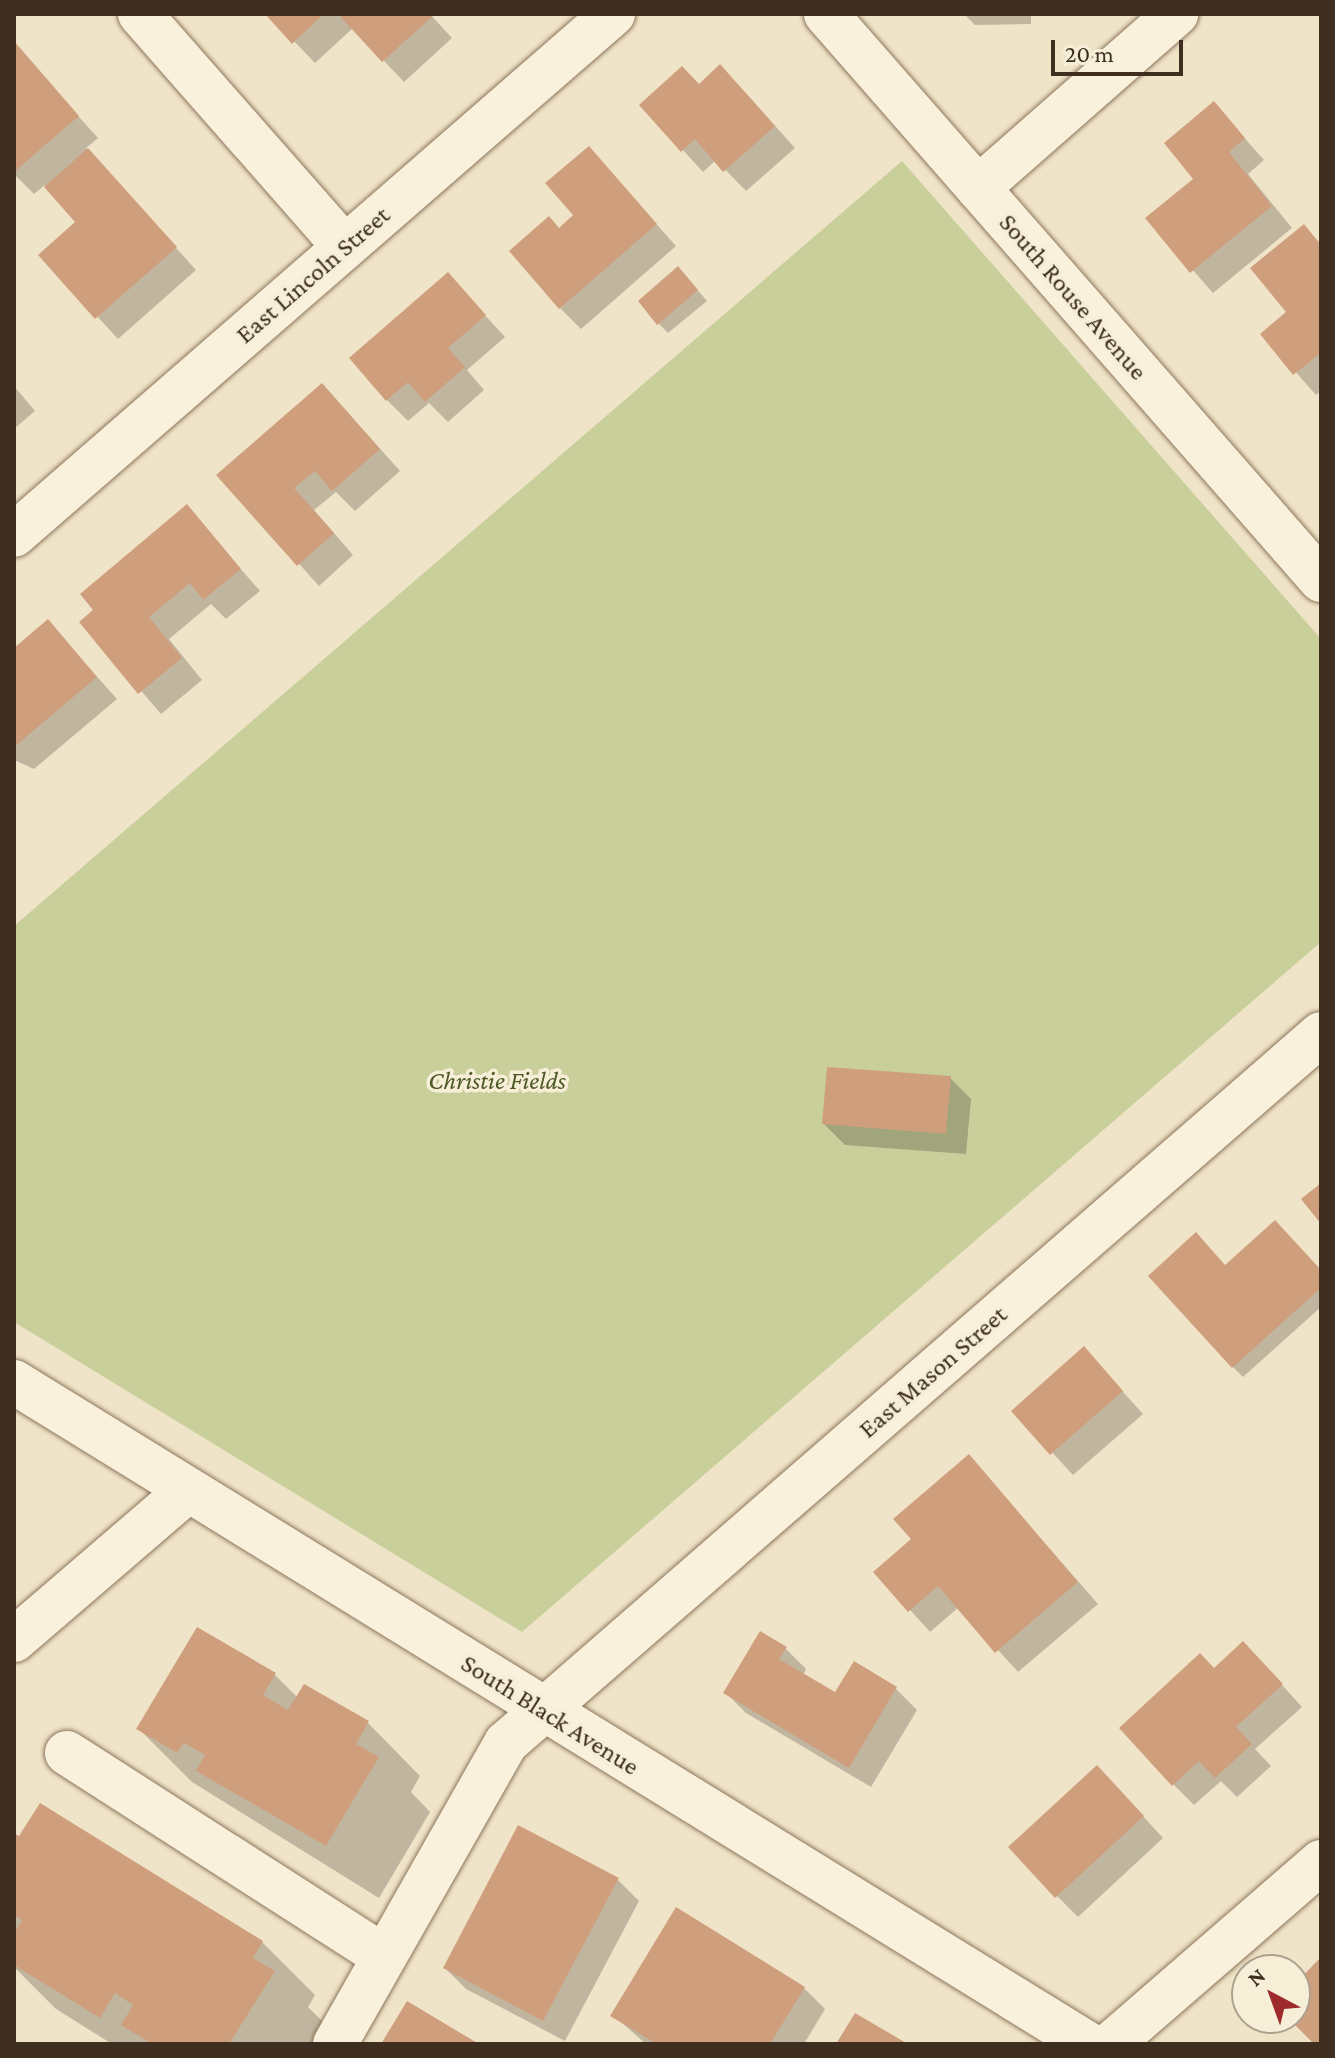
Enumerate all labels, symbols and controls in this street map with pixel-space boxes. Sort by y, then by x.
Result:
scale bar [1055,24,1187,74]
text: 20 m [1065,40,1114,67]
street label: East Lincoln Street [230,200,396,350]
street label: South Rouse Avenue [992,207,1154,387]
park label: Christie Fields [428,1065,566,1097]
street label: East Mason Street [852,1299,1014,1445]
street label: South Black Avenue [455,1648,645,1782]
north arrow [1231,1954,1311,2034]
text: N [1242,1963,1270,1991]

